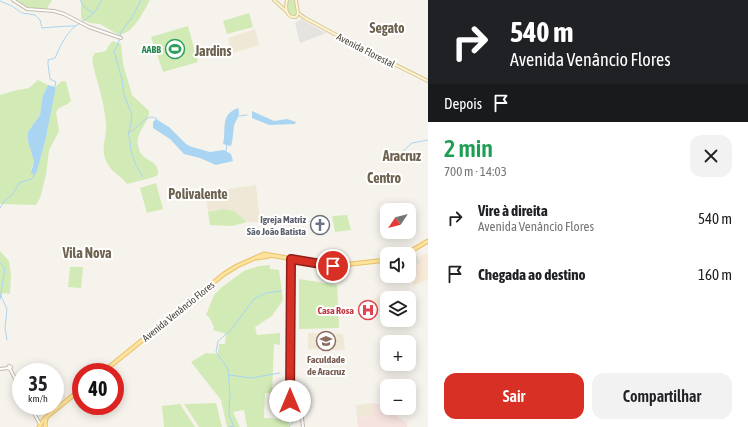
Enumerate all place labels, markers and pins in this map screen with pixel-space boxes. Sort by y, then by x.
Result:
sports icon: AABB [164,38,186,60]
place label: AABB [141,44,161,55]
place label: Igreja Matriz São João Batista [247,214,306,237]
church icon: Igreja Matriz São João Batista [309,214,331,236]
pin [316,249,350,283]
hospital icon: Casa Rosa [357,299,379,321]
place label: Casa Rosa [317,305,354,316]
school or university icon: Faculdade de Aracruz [315,330,337,352]
place label: Faculdade de Aracruz [307,354,346,377]

